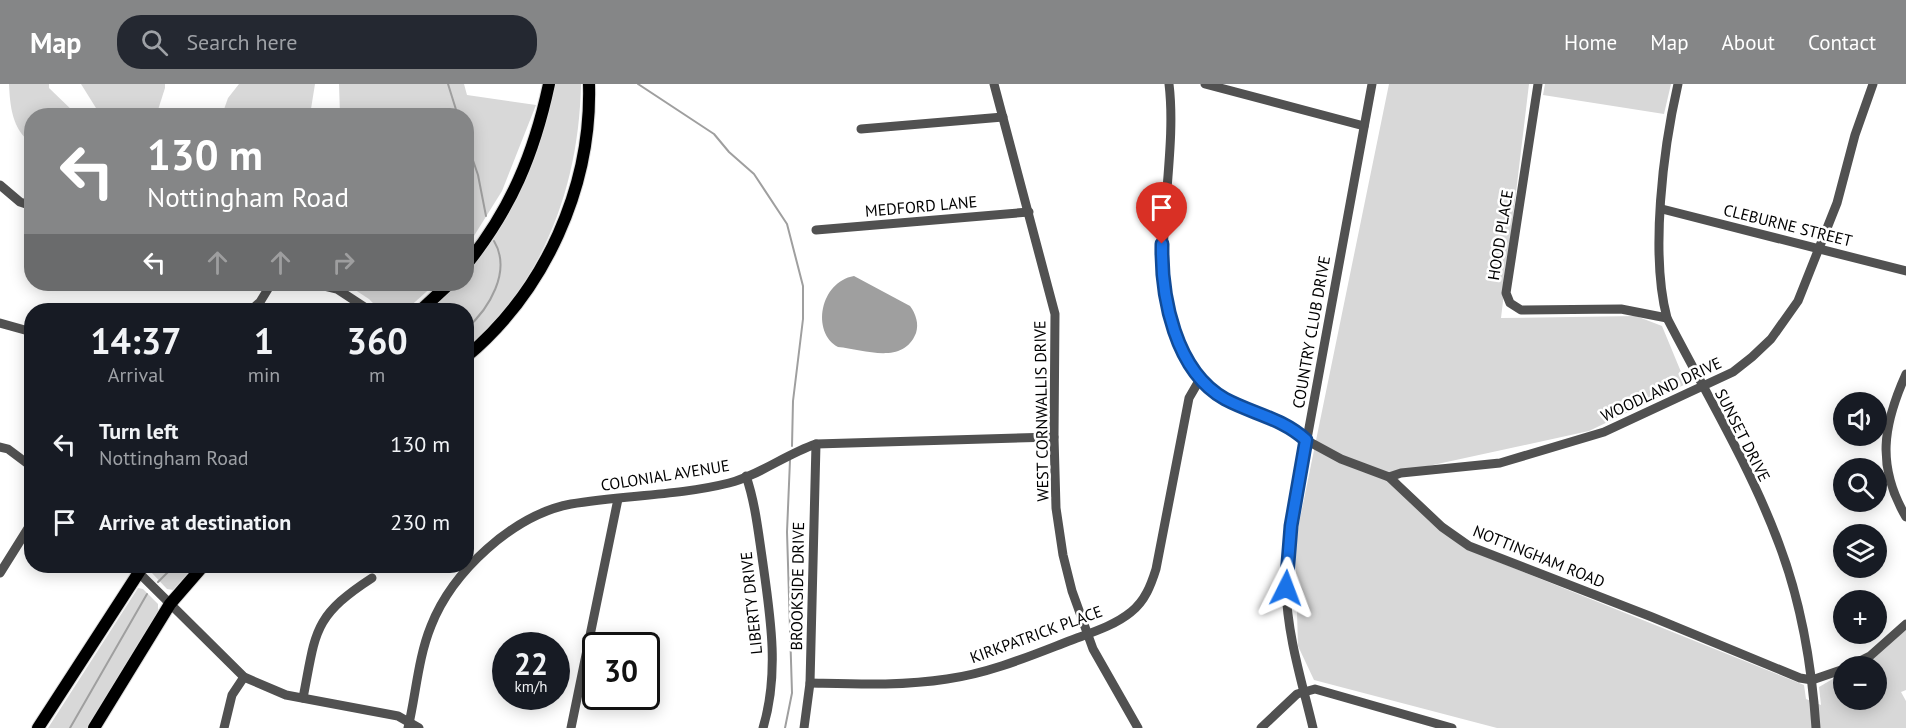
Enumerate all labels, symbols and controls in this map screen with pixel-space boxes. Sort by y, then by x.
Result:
search box [117,15,537,69]
text: Map [30,24,81,61]
icon: search [138,26,171,59]
text: Search here [186,28,297,56]
text: Home [1564,29,1617,56]
text: Map [1650,29,1689,56]
text: About [1722,29,1775,56]
text: Contact [1808,29,1876,56]
text: 130 m [147,127,263,182]
icon: left [48,132,126,210]
text: Nottingham Road [147,180,349,214]
pin [1136,182,1187,244]
street label: HOOD PLACE [1483,188,1517,282]
street label: MEDFORD LANE [864,191,978,221]
icon: arrive [1145,191,1178,224]
street label: CLEBURNE STREET [1722,199,1854,251]
icon: left [138,246,171,279]
icon: ahead [201,246,234,279]
icon: ahead [264,246,297,279]
icon: right [327,246,360,279]
street label: COUNTRY CLUB DRIVE [1288,254,1334,410]
text: 14:37 [90,317,182,364]
text: 1 [254,317,274,364]
text: 360 [347,317,408,364]
street label: WEST CORNWALLIS DRIVE [1029,320,1053,502]
street label: WOODLAND DRIVE [1597,352,1725,426]
text: Arrival [108,362,164,388]
text: min [248,362,280,388]
text: m [369,362,385,388]
street label: SUNSET DRIVE [1711,385,1775,485]
map controls [1833,392,1887,710]
button: sound [1833,392,1887,446]
text: Turn left [99,417,179,445]
icon: left [48,428,81,461]
text: 130 m [390,430,450,458]
text: Nottingham Road [99,445,249,471]
street label: COLONIAL AVENUE [599,455,731,495]
button: search [1833,458,1887,512]
icon: arrive [48,506,81,539]
text: Arrive at destination [99,508,291,536]
text: 230 m [390,508,450,536]
street label: NOTTINGHAM ROAD [1470,520,1608,592]
street label: BROOKSIDE DRIVE [786,522,808,650]
button: layers [1833,524,1887,578]
street label: LIBERTY DRIVE [736,551,766,655]
position arrow [1254,556,1318,620]
button: + [1833,590,1887,644]
street label: KIRKPATRICK PLACE [967,601,1105,667]
speed limit sign: 30 [582,632,660,710]
text: 22 [514,644,548,683]
button: − [1833,656,1887,710]
text: km/h [515,677,547,696]

